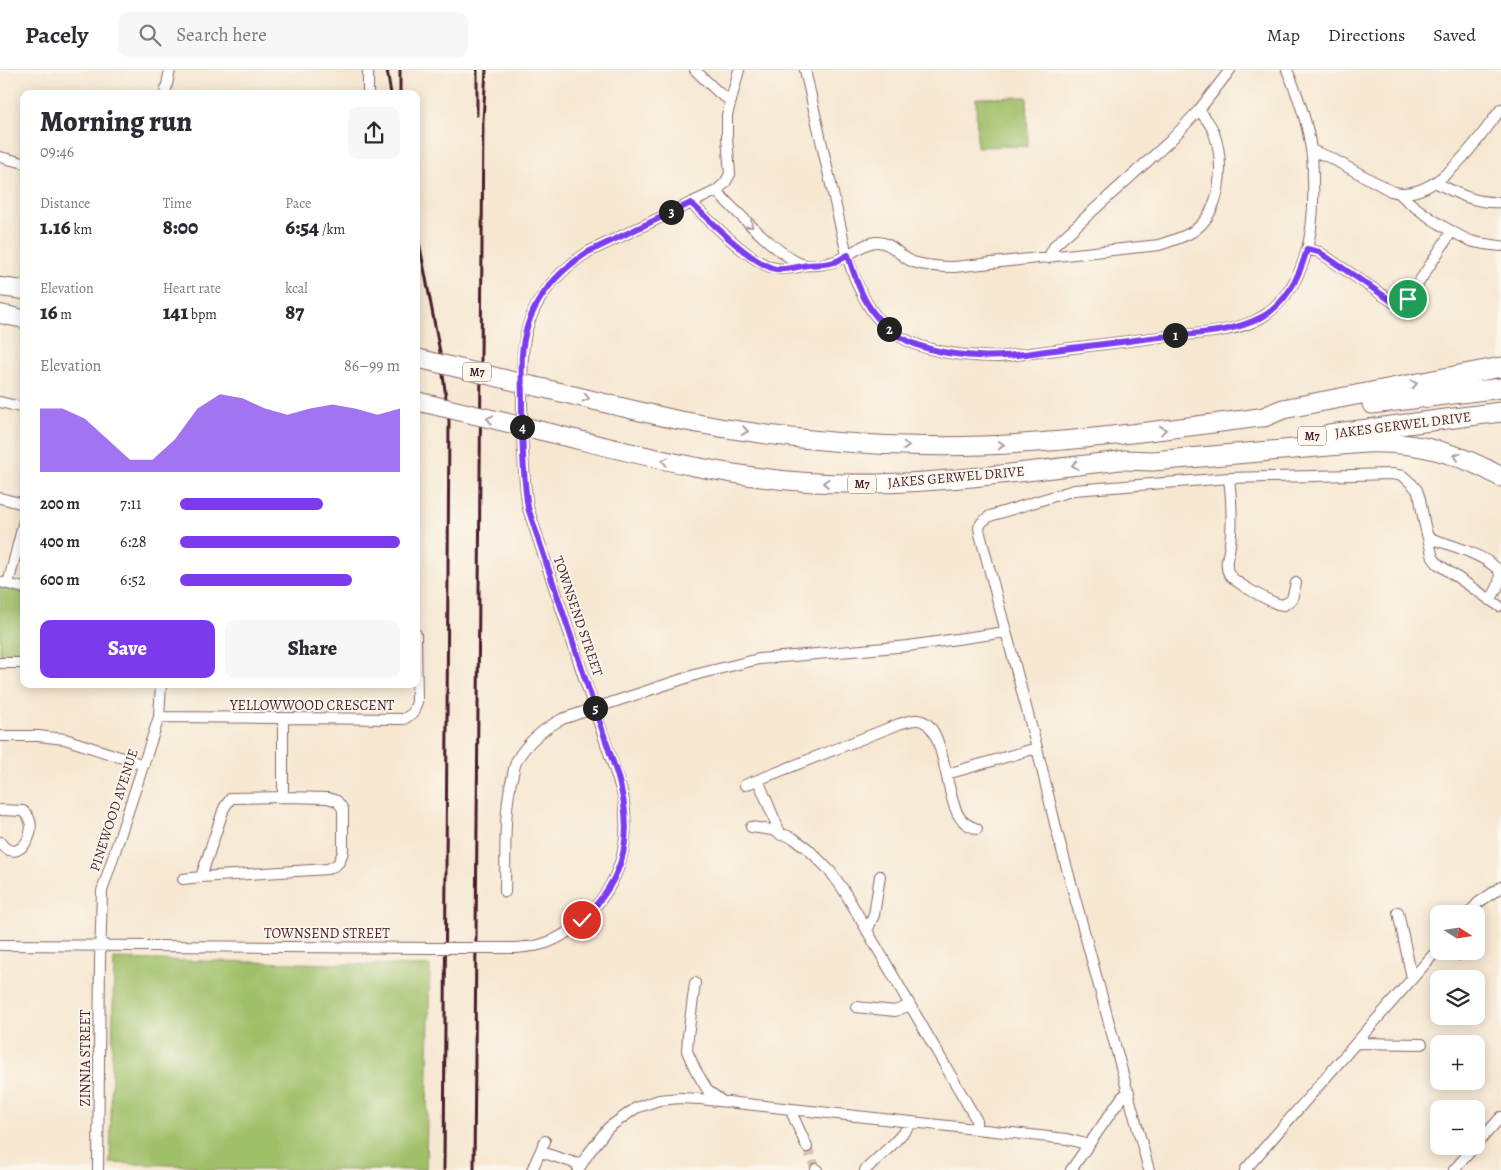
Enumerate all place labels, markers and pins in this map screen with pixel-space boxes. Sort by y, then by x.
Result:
pin: 3 [658,200,684,224]
pin [1387,278,1429,320]
pin: 2 [876,316,902,342]
pin: 1 [1162,322,1188,348]
pin: 4 [510,414,534,440]
pin: 5 [582,696,608,720]
pin [561,899,603,941]

